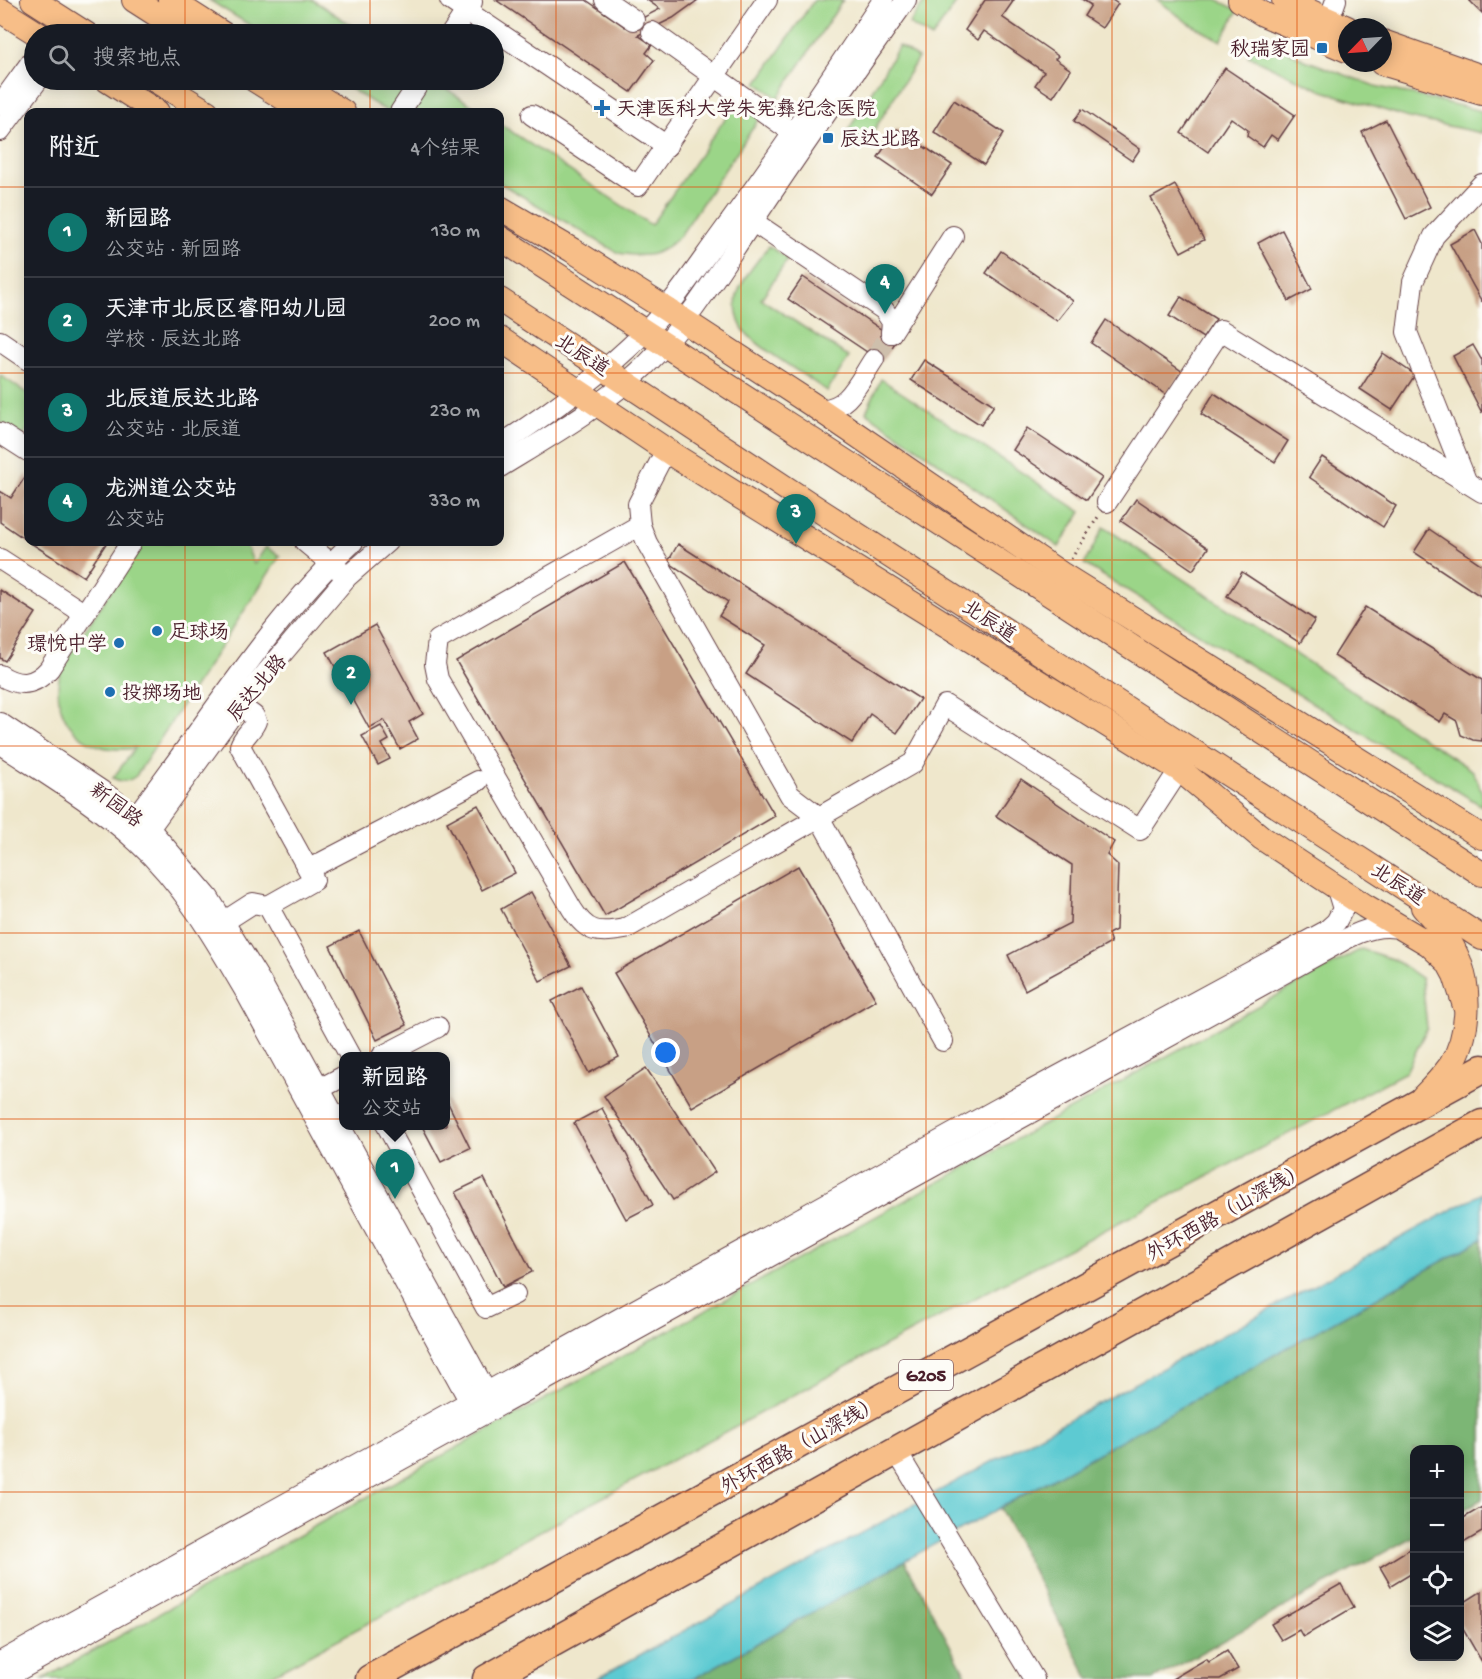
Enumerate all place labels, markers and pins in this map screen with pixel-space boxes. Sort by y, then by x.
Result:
place label: 秋瑞家园 [1230,38,1310,63]
marker: 秋瑞家园 [1315,41,1329,55]
place label: 天津医科大学朱宪彝纪念医院 [616,98,876,123]
marker: 天津医科大学朱宪彝纪念医院 [593,99,611,117]
place label: 辰达北路 [840,128,921,153]
marker: 辰达北路 [821,131,835,145]
pin: 4 [866,264,904,314]
pin: 3 [776,494,816,544]
place label: 足球场 [169,621,229,646]
marker: 足球场 [150,624,164,638]
place label: 璟悦中学 [27,633,107,658]
marker: 璟悦中学 [112,636,126,650]
pin: 2 [332,656,370,705]
place label: 投掷场地 [122,682,202,707]
marker: 投掷场地 [103,685,117,699]
pin: 1 [376,1150,414,1199]

